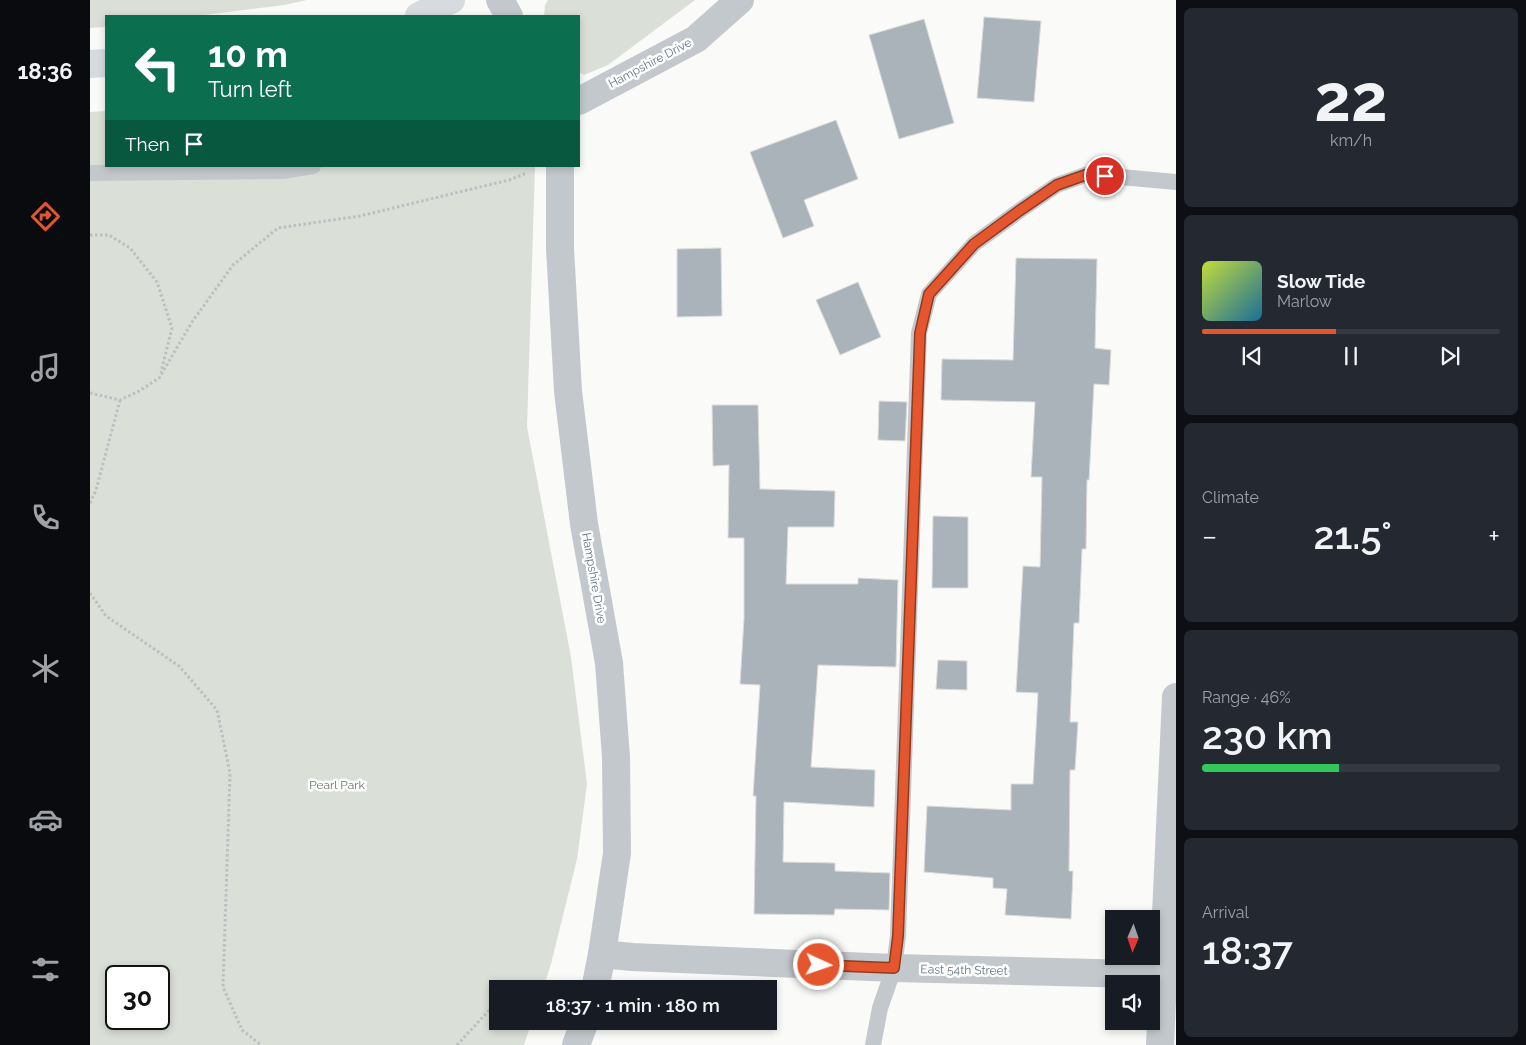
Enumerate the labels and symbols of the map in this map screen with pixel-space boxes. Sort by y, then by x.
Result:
street label: Hampshire Drive [606,35,694,91]
pin [1084,155,1126,197]
street label: Hampshire Drive [579,532,609,624]
park label: Pearl Park [309,778,365,792]
north arrow [1105,910,1160,965]
position arrow [792,938,844,990]
street label: East 54th Street [920,962,1008,978]
speed limit sign: 30 [105,965,170,1030]

